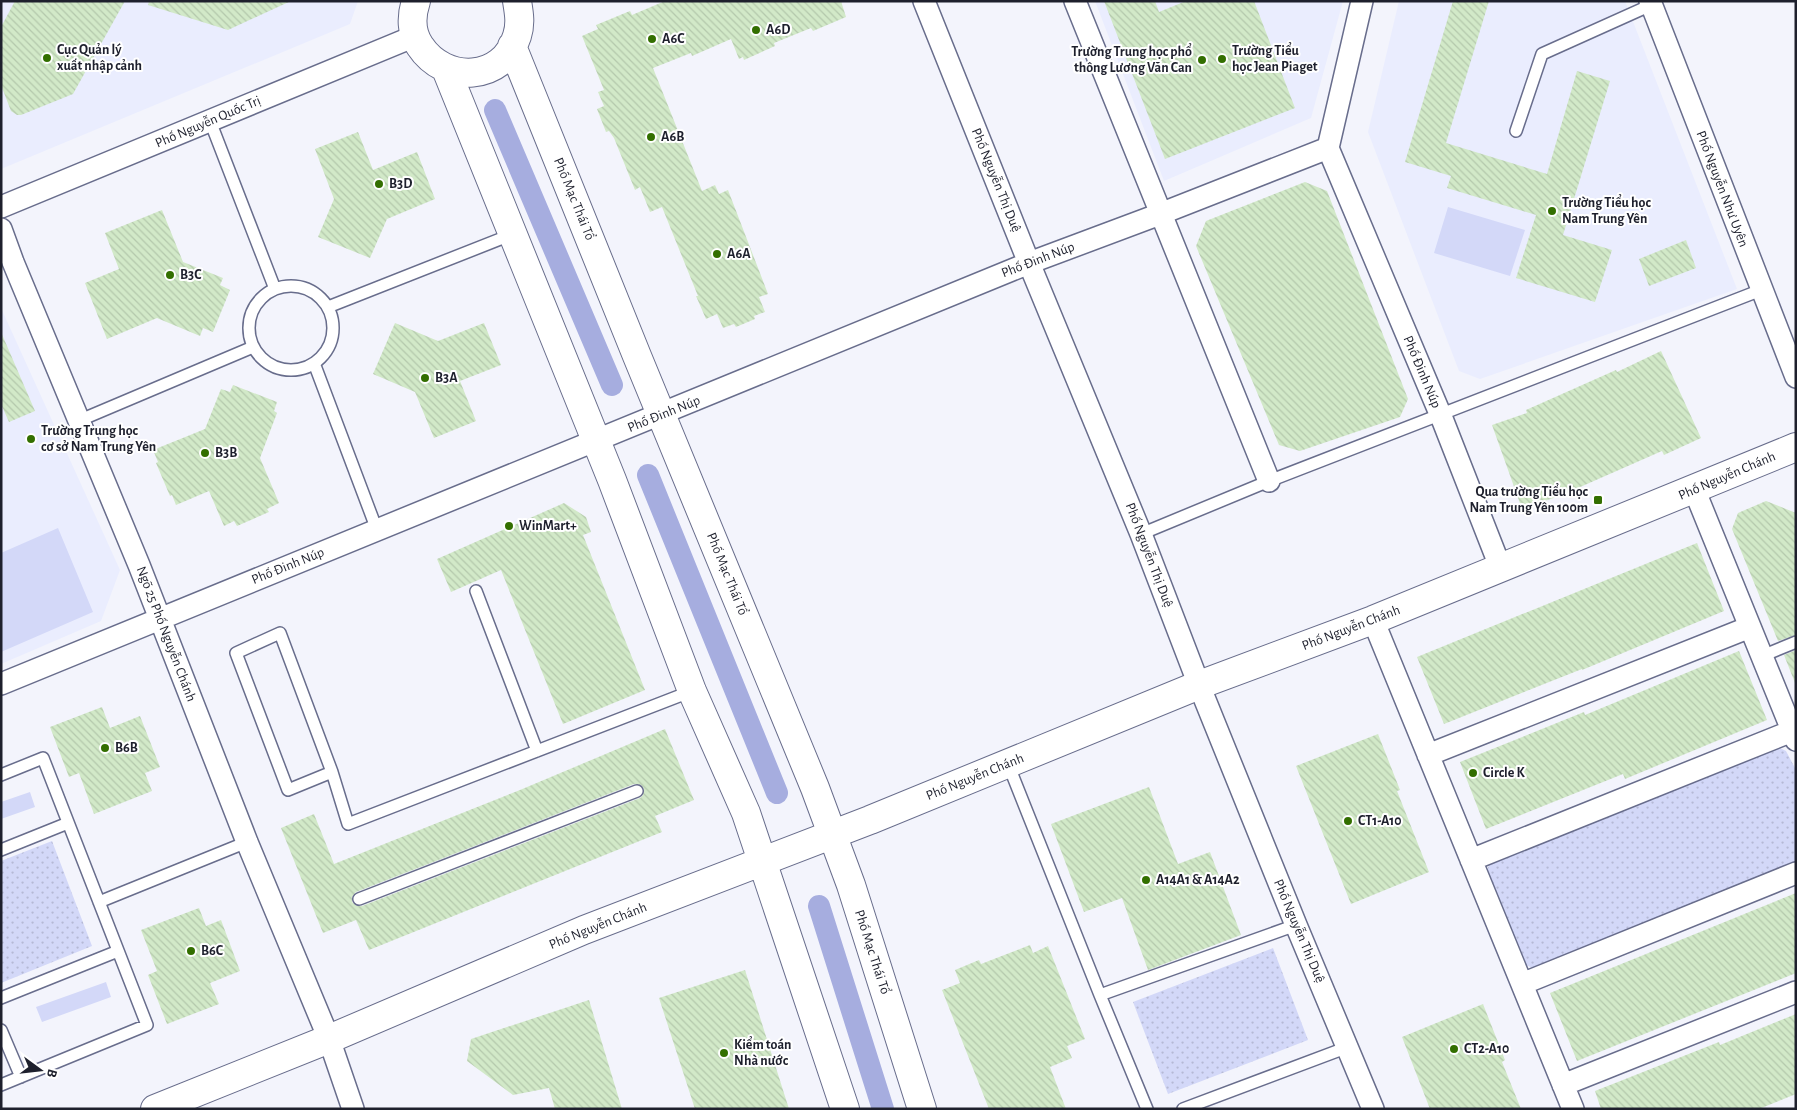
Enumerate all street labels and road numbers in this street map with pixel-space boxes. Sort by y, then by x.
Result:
street label: Phố Nguyễn Quốc Trị [152,92,263,151]
street label: Phố Nguyễn Thị Duệ [969,125,1025,234]
street label: Phố Nguyễn Như Uyên [1693,128,1753,249]
street label: Phố Mạc Thái Tổ [551,155,599,242]
street label: Phố Đinh Núp [999,239,1076,280]
street label: Phố Đinh Núp [1401,333,1444,410]
street label: Phố Đinh Núp [625,392,702,435]
street label: Phố Nguyễn Chánh [1676,447,1778,503]
street label: Phố Nguyễn Thị Duệ [1123,500,1177,609]
street label: Phố Mạc Thái Tổ [704,530,752,617]
street label: Phố Đinh Núp [249,544,326,587]
street label: Ngõ 25 Phố Nguyễn Chánh [134,564,200,704]
street label: Phố Nguyễn Chánh [1299,601,1402,653]
street label: Phố Nguyễn Chánh [923,749,1026,803]
street label: Phố Nguyễn Thị Duệ [1271,876,1329,985]
street label: Phố Nguyễn Chánh [546,898,649,952]
street label: Phố Mạc Thái Tổ [852,907,894,996]

